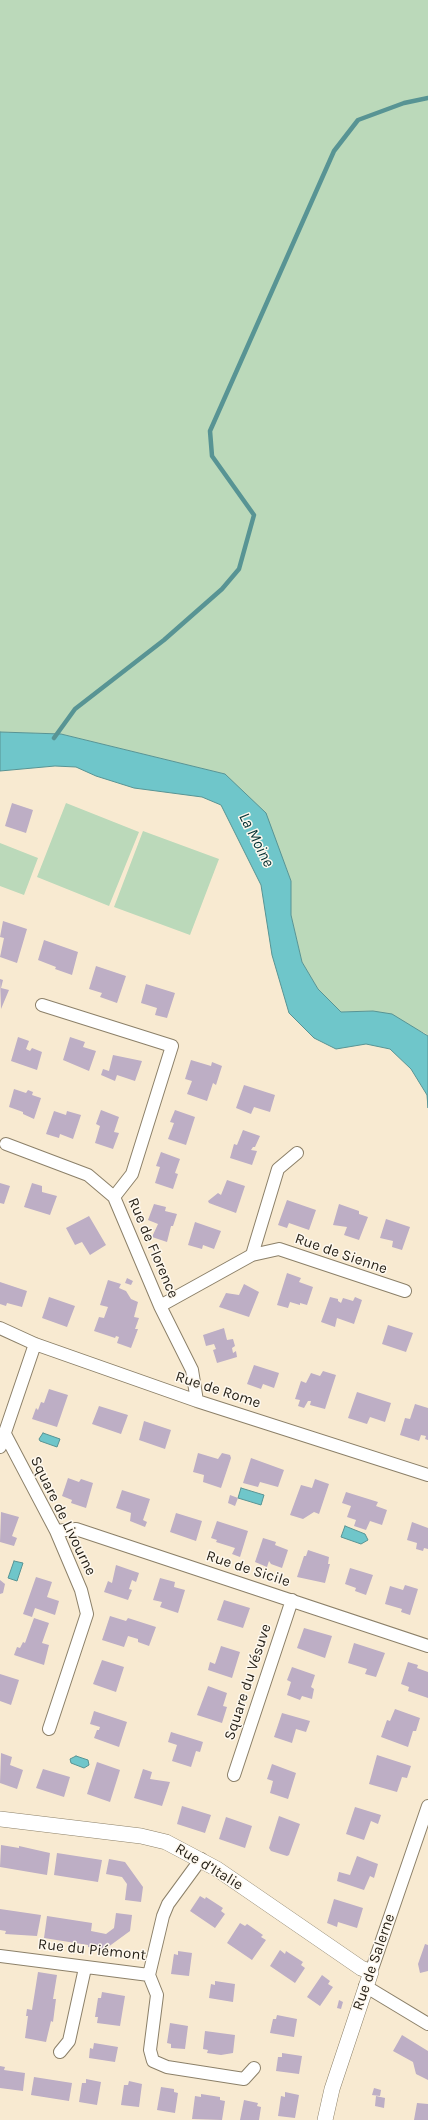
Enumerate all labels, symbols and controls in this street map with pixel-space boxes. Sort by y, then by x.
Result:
water label: La Moine [234,809,278,871]
street label: Rue de Florence [124,1195,182,1301]
street label: Rue de Sienne [292,1230,390,1278]
street label: Rue de Rome [173,1368,263,1412]
street label: Square de Livourne [26,1453,100,1579]
street label: Rue de Sicile [204,1547,292,1591]
street label: Square du Vésuve [221,1622,275,1742]
street label: Rue d’Italie [172,1840,246,1894]
street label: Rue de Salerne [349,1911,399,2013]
street label: Rue du Piémont [37,1935,147,1965]

